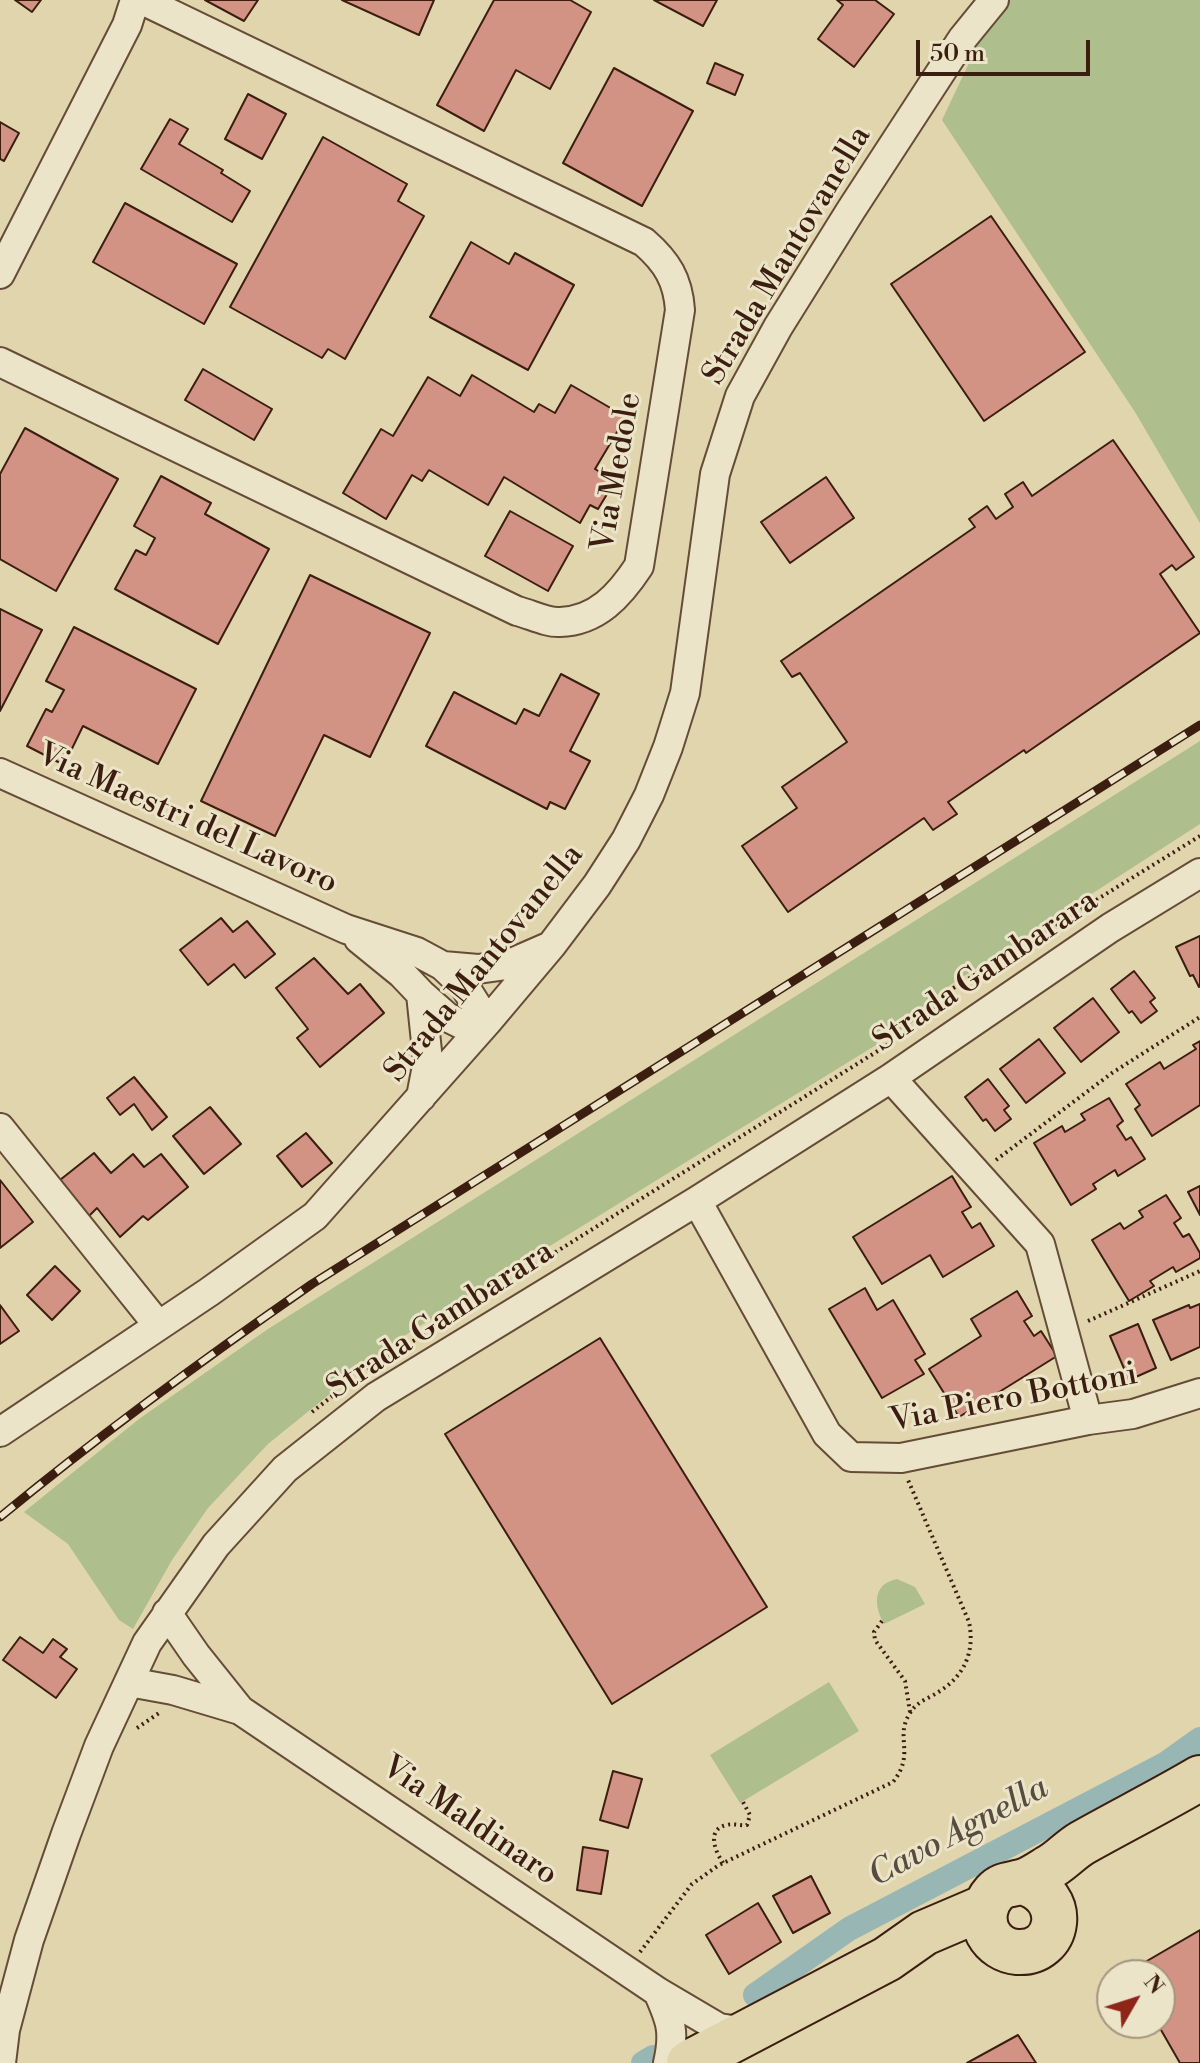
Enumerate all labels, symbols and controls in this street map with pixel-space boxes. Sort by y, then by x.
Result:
scale bar [920,24,1094,74]
text: 50 m [930,39,985,69]
street label: Strada Mantovanella [696,120,880,392]
street label: Via Medole [585,390,651,554]
street label: Via Maestri del Lavoro [31,736,343,904]
street label: Strada Mantovanella [377,837,593,1091]
street label: Strada Gambarara [866,883,1106,1061]
street label: Strada Gambarara [320,1233,562,1409]
street label: Via Piero Bottoni [887,1356,1141,1442]
street label: Via Maldinaro [374,1749,564,1895]
water label: Cavo Agnella [862,1769,1056,1897]
north arrow [1096,1959,1176,2039]
text: N [1138,1970,1169,2000]

